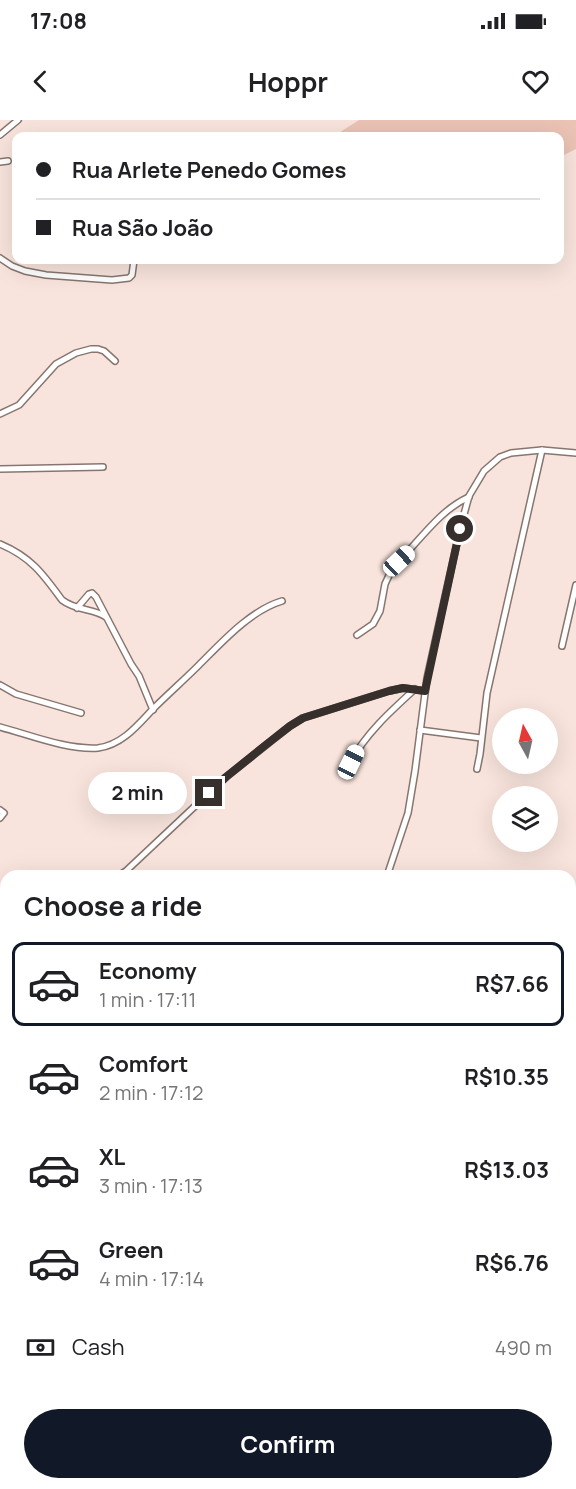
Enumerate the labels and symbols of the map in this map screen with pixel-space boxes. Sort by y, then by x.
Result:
route start [446,515,473,542]
car [380,542,418,580]
north arrow [492,708,558,774]
car [335,742,367,782]
callout: 2 min [89,772,188,814]
route end [195,779,222,806]

